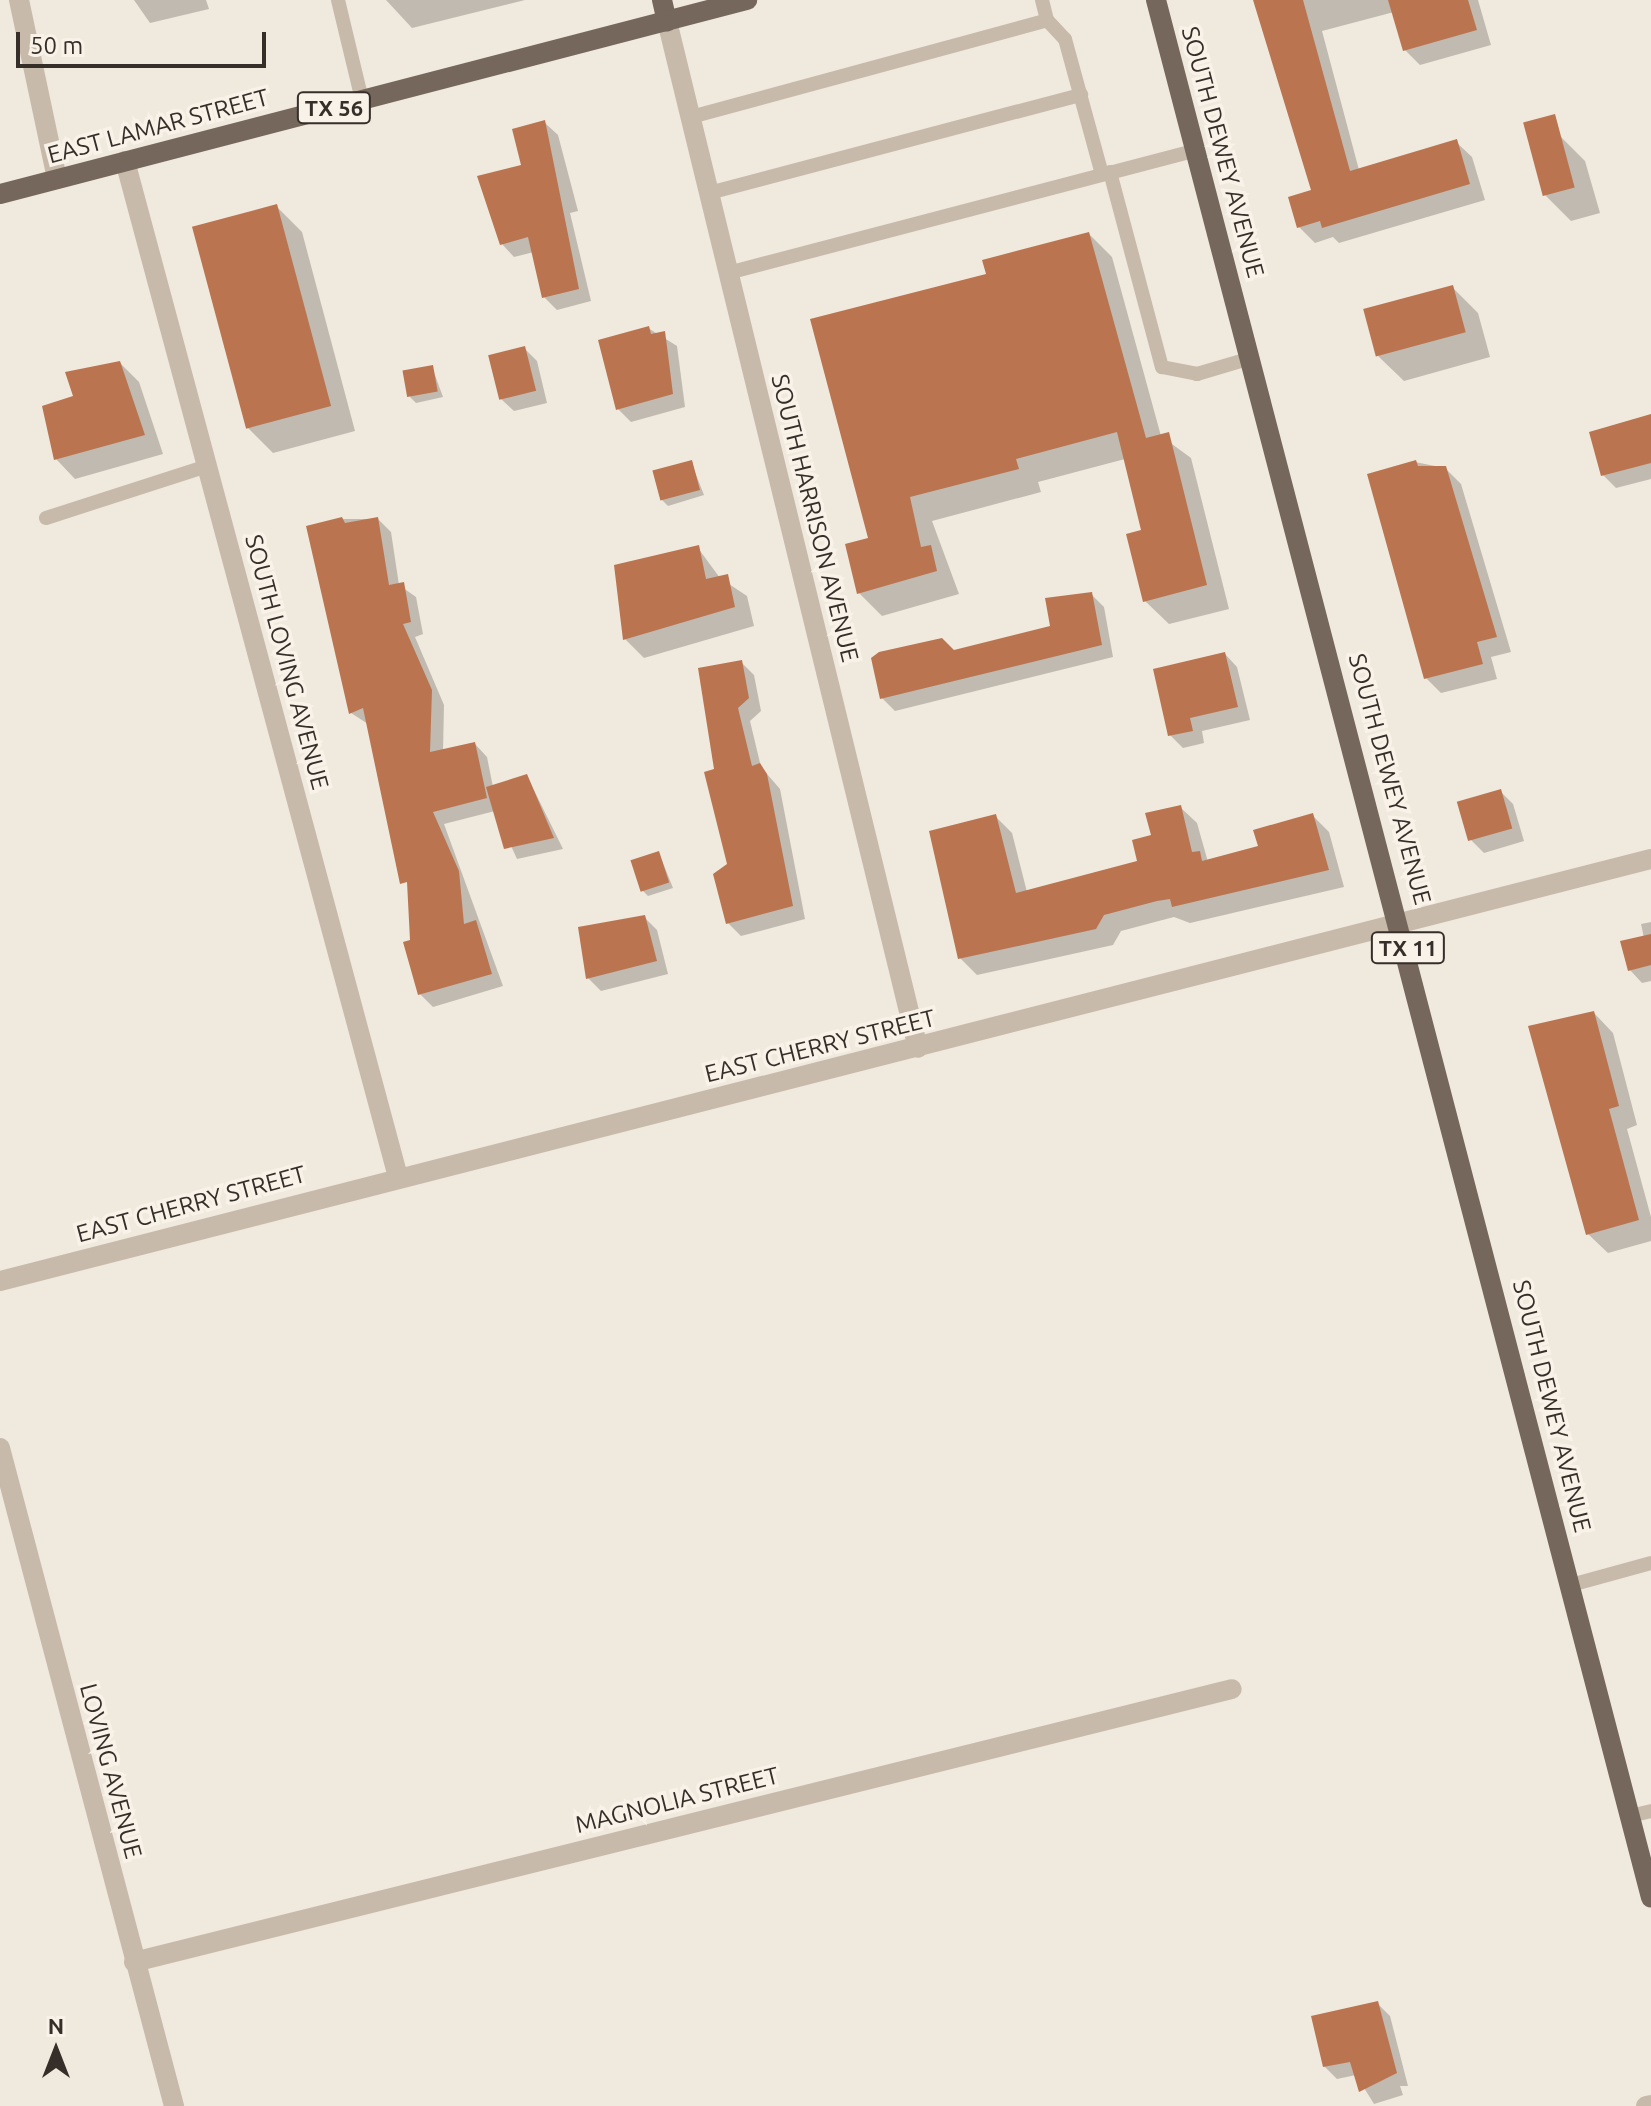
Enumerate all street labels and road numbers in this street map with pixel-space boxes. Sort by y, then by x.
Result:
street label: SOUTH DEWEY AVENUE [1176,23,1270,281]
street label: EAST LAMAR STREET [44,83,272,169]
road number: TX 56 [296,90,372,126]
street label: SOUTH HARRISON AVENUE [765,371,865,665]
street label: SOUTH LOVING AVENUE [239,531,335,793]
street label: SOUTH DEWEY AVENUE [1343,650,1437,908]
road number: TX 11 [1370,930,1446,966]
street label: EAST CHERRY STREET [702,1003,938,1089]
street label: EAST CHERRY STREET [73,1160,309,1248]
street label: SOUTH DEWEY AVENUE [1507,1277,1597,1535]
street label: LOVING AVENUE [74,1680,148,1862]
street label: MAGNOLIA STREET [572,1761,782,1839]

